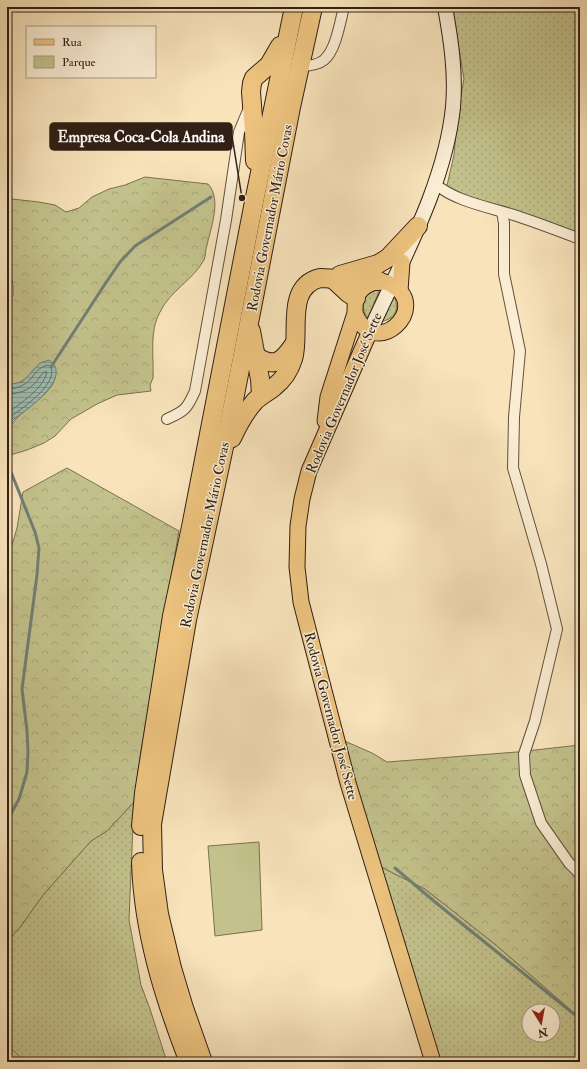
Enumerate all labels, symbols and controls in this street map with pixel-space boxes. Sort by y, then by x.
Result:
legend [26,26,156,78]
text: Rua [62,35,83,50]
text: Parque [62,55,96,70]
callout: Empresa Coca-Cola Andina [50,123,232,150]
street label: Rodovia Governador Mário Covas [244,123,296,313]
text: Empresa Coca-Cola Andina [58,128,225,148]
street label: Rodovia Governador José Sette [302,310,386,476]
street label: Rodovia Governador Mário Covas [177,440,233,630]
street label: Rodovia Governador José Sette [300,630,362,802]
north arrow [521,1003,561,1043]
text: N [536,1025,550,1040]

